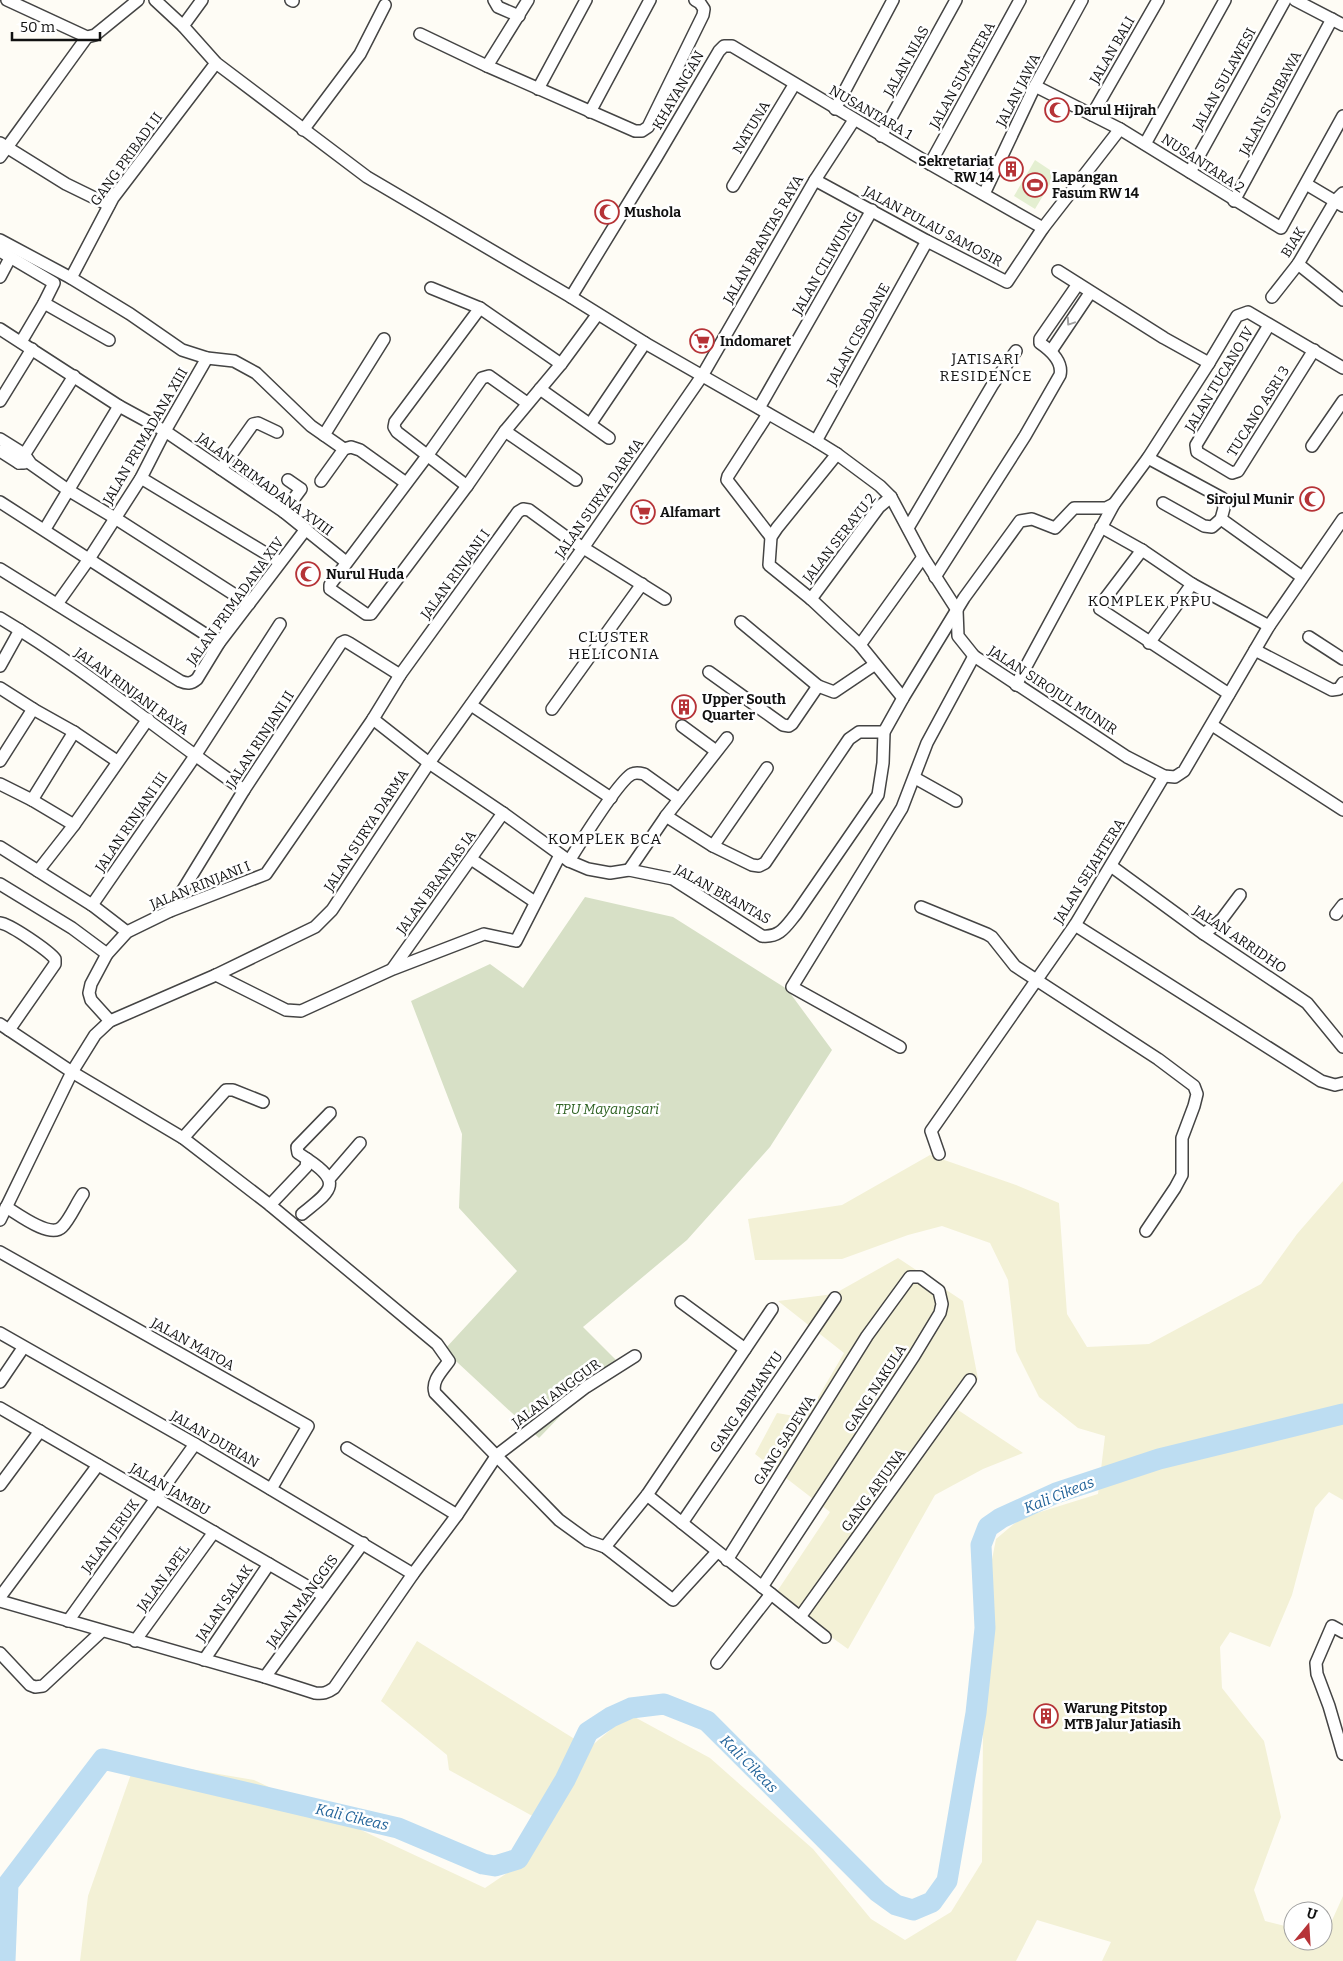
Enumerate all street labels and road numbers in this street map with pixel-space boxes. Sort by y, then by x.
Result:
street label: JALAN BALI [1086,14,1139,88]
street label: JALAN SUMATERA [926,19,999,132]
street label: JALAN NIAS [880,23,933,100]
street label: JALAN SULAWESI [1189,25,1260,135]
street label: KHAYANGAN [649,48,708,133]
street label: JALAN SUMBAWA [1235,48,1305,159]
street label: JALAN JAWA [992,51,1044,131]
street label: NUSANTARA 1 [826,82,916,143]
street label: NATUNA [729,98,774,157]
street label: GANG PRIBADI II [87,109,166,209]
street label: NUSANTARA 2 [1158,130,1247,197]
street label: JALAN BRANTAS RAYA [719,172,807,307]
street label: JALAN PULAU SAMOSIR [859,182,1005,270]
street label: JALAN CILIWUNG [788,209,862,319]
street label: BIAK [1278,224,1309,261]
street label: JALAN CISADANE [823,280,894,389]
street label: JALAN TUCANO IV [1181,323,1258,436]
street label: TUCANO ASRI 3 [1224,363,1293,460]
street label: JALAN PRIMADANA XIII [99,365,191,508]
street label: JALAN PRIMADANA XVIII [193,429,336,540]
street label: JALAN SURYA DARMA [551,435,647,562]
street label: JALAN SERAYU 2 [799,490,880,587]
street label: JALAN RINJANI I [417,526,494,623]
street label: JALAN PRIMADANA XIV [183,534,288,669]
street label: JALAN SIROJUL MUNIR [984,642,1120,738]
street label: JALAN RINJANI RAYA [70,644,192,739]
street label: JALAN RINJANI II [222,688,298,792]
street label: JALAN SURYA DARMA [320,766,412,895]
street label: JALAN RINJANI III [91,769,171,876]
street label: JALAN SEJAHTERA [1050,815,1129,928]
street label: JALAN BRANTAS IA [392,827,480,938]
street label: JALAN RINJANI I [147,858,253,914]
street label: JALAN BRANTAS [671,861,774,928]
street label: JALAN ARRIDHO [1189,901,1290,977]
street label: JALAN MATOA [147,1314,238,1374]
street label: GANG NAKULA [841,1341,910,1435]
street label: GANG ABIMANYU [706,1348,787,1456]
street label: JALAN ANGGUR [508,1356,604,1432]
street label: GANG SADEWA [750,1392,819,1488]
street label: JALAN DURIAN [167,1407,262,1472]
street label: GANG ARJUNA [838,1446,909,1535]
street label: JALAN JAMBU [126,1459,213,1519]
street label: JALAN JERUK [77,1496,143,1577]
street label: JALAN APEL [133,1541,193,1616]
street label: JALAN MANGGIS [262,1552,342,1652]
street label: JALAN SALAK [192,1562,256,1646]

